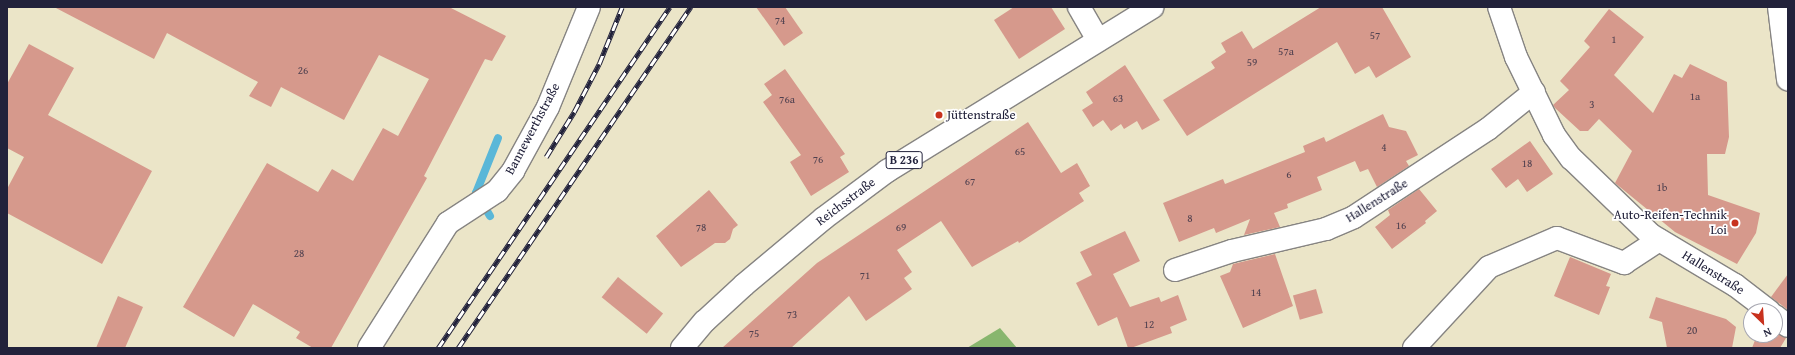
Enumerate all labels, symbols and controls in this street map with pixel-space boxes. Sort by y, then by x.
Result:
house number: 74 [775,13,785,27]
house number: 57 [1370,28,1380,42]
house number: 1 [1611,32,1617,46]
house number: 57a [1278,44,1294,58]
house number: 59 [1247,55,1257,69]
house number: 26 [298,63,308,77]
street label: Bannewerthstraße [502,81,564,177]
house number: 1a [1690,89,1700,103]
house number: 63 [1113,91,1123,105]
house number: 76a [779,92,795,106]
house number: 3 [1589,97,1595,111]
place label: Jüttenstraße [947,107,1016,123]
marker: Jüttenstraße [934,110,944,120]
house number: 4 [1381,140,1387,154]
house number: 65 [1015,144,1025,158]
road number: B 236 [885,150,923,170]
house number: 76 [813,152,823,166]
house number: 18 [1522,156,1532,170]
house number: 6 [1286,167,1292,181]
house number: 67 [965,174,975,188]
street label: Reichsstraße [813,175,879,229]
street label: Hallenstraße [1343,176,1411,226]
house number: 1b [1657,180,1667,194]
place label: Auto-Reifen-Technik Loi [1614,208,1727,239]
house number: 8 [1187,211,1193,225]
house number: 16 [1396,218,1406,232]
marker: Auto-Reifen-Technik Loi [1730,218,1740,228]
house number: 78 [696,220,706,234]
house number: 69 [896,220,906,234]
house number: 28 [294,246,304,260]
street label: Hallenstraße [1679,248,1747,298]
house number: 71 [860,268,870,282]
house number: 14 [1251,285,1261,299]
north arrow [1743,303,1783,343]
house number: 73 [787,307,797,321]
house number: 12 [1144,317,1154,331]
house number: 20 [1687,323,1697,337]
text: N [1761,324,1774,342]
house number: 75 [749,326,759,340]

